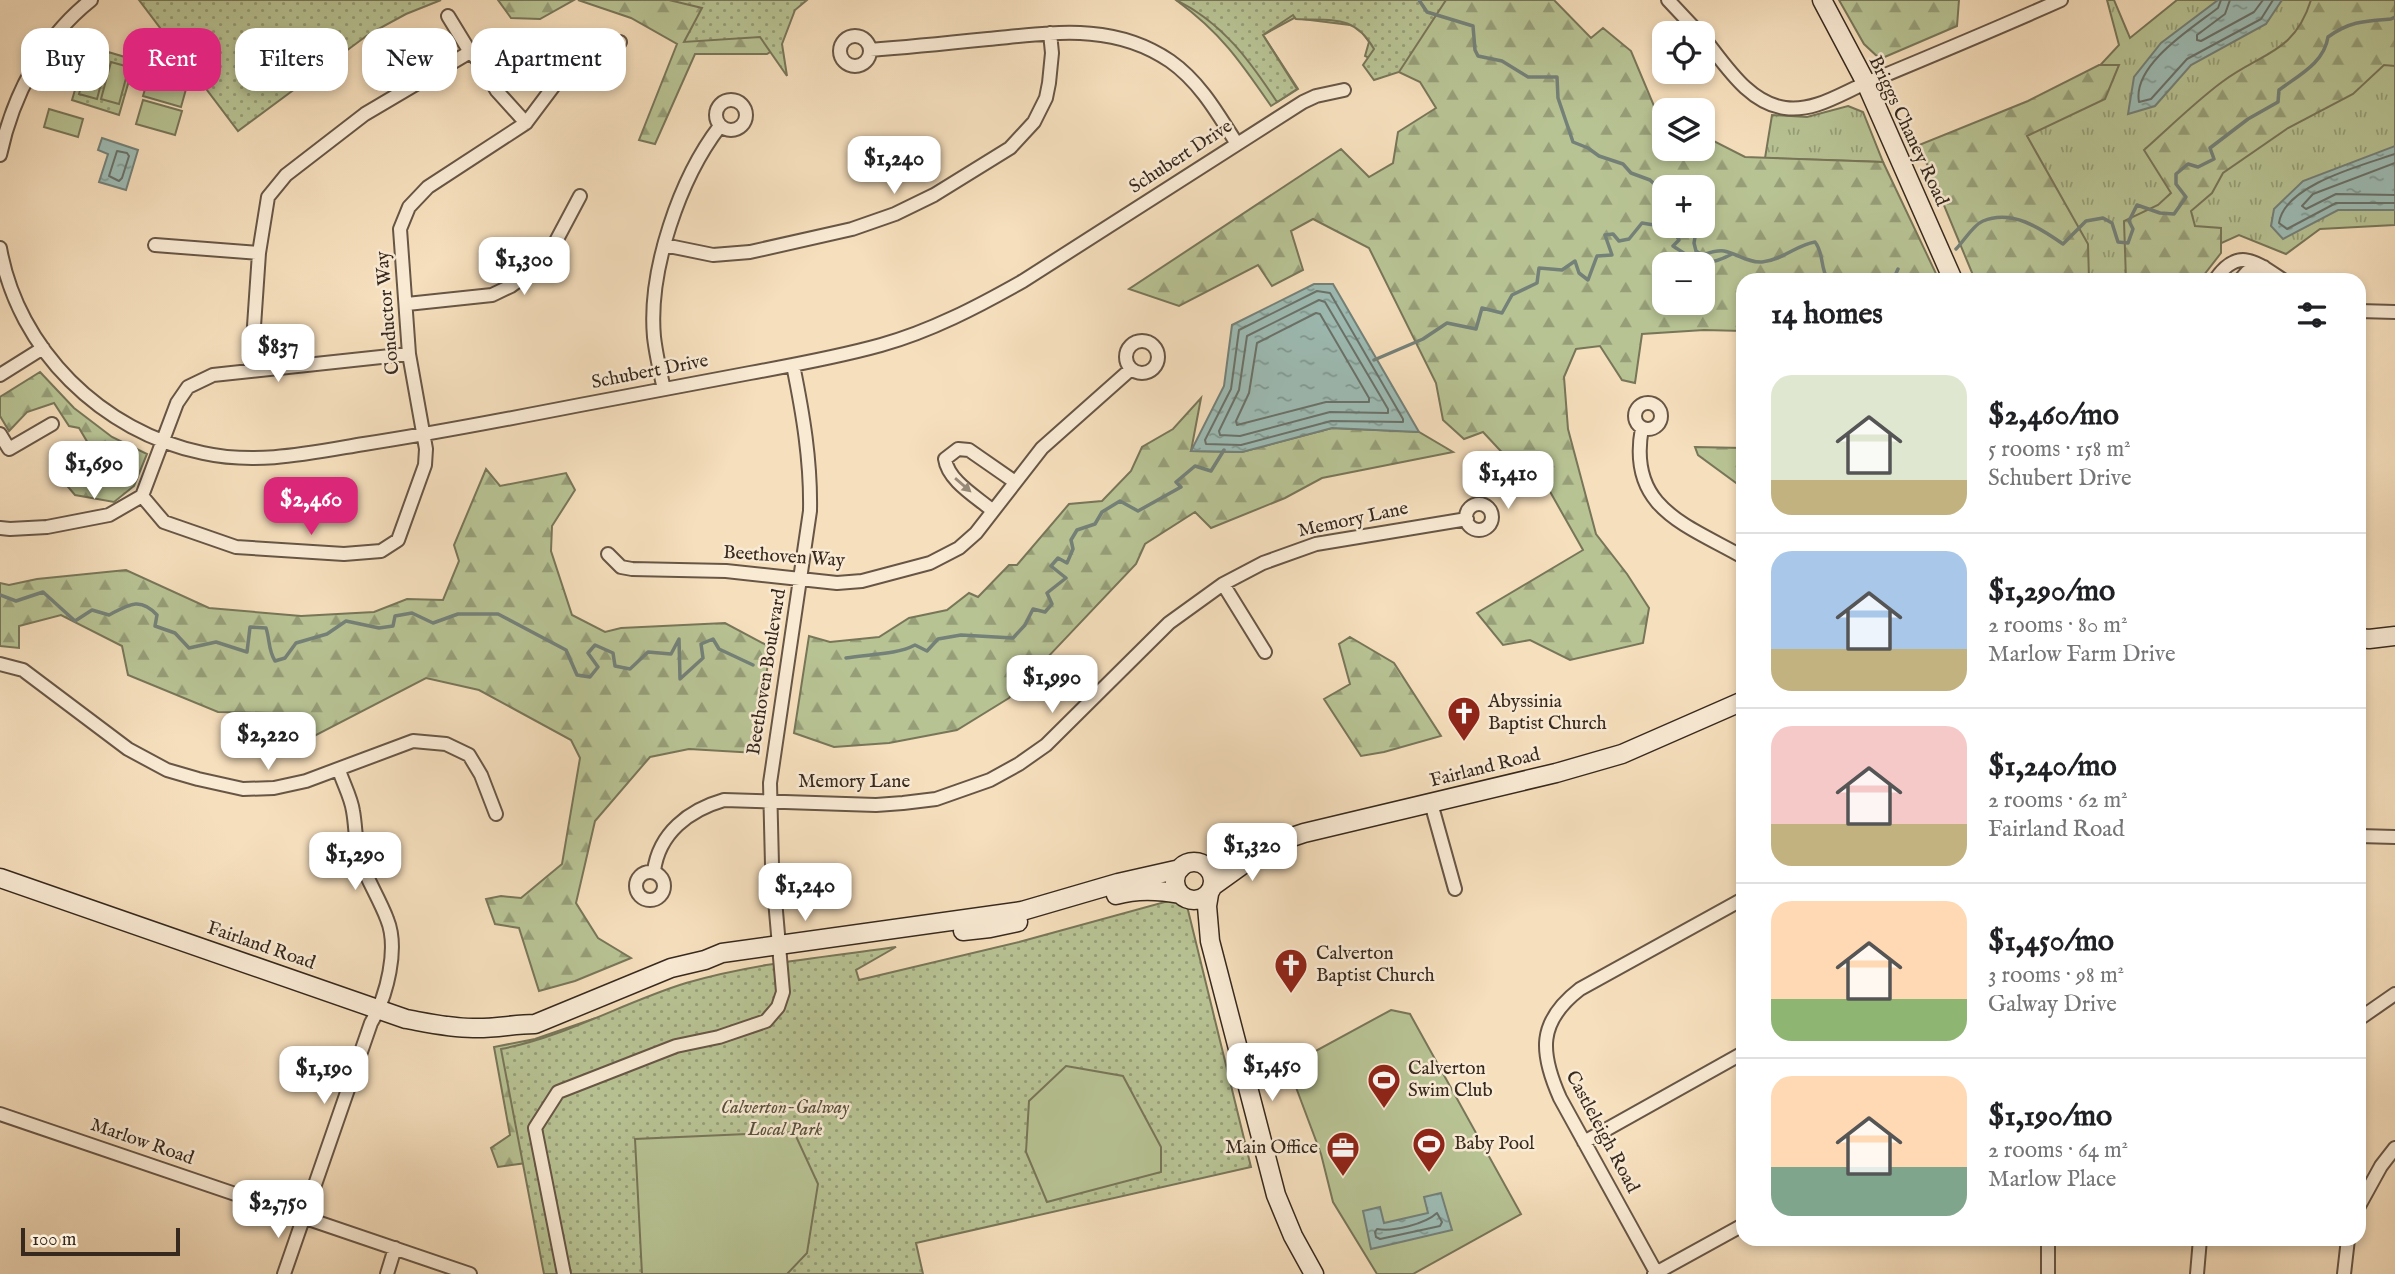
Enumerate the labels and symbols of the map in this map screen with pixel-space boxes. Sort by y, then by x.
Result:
street label: Briggs Chaney Road [1863,52,1954,211]
street label: Schubert Drive [1125,115,1237,199]
pin: $1,240 [837,136,951,196]
pin: $1,300 [467,238,581,297]
street label: Conductor Way [371,249,405,376]
pin: $837 [237,324,319,384]
street label: Schubert Drive [590,349,711,395]
pin: $1,690 [37,442,151,501]
pin: $1,410 [1451,452,1565,511]
pin: $2,460 [254,477,368,537]
one-way arrow [954,477,972,493]
street label: Memory Lane [1296,497,1411,543]
street label: Beethoven Way [722,541,846,573]
street label: Beethoven Boulevard [742,586,792,757]
pin: $1,990 [995,656,1109,715]
place label: Abyssinia Baptist Church [1487,690,1607,736]
church icon: Abyssinia Baptist Church [1445,694,1483,743]
pin: $2,220 [211,712,325,772]
street label: Fairland Road [1427,743,1543,793]
street label: Memory Lane [798,770,910,794]
pin: $1,320 [1195,824,1309,883]
pin: $1,290 [298,832,412,892]
pin: $1,240 [748,864,862,923]
street label: Fairland Road [204,916,319,976]
place label: Calverton Baptist Church [1316,942,1435,988]
church icon: Calverton Baptist Church [1272,946,1310,995]
pin: $1,450 [1215,1044,1329,1103]
pin: $1,190 [267,1046,381,1106]
place label: Calverton Swim Club [1408,1057,1493,1103]
sports icon: Calverton Swim Club [1365,1061,1403,1110]
street label: Castleleigh Road [1560,1067,1645,1198]
park label: Calverton-Galway Local Park [721,1096,850,1142]
street label: Marlow Road [87,1113,198,1171]
sports icon: Baby Pool [1410,1125,1448,1174]
office icon: Main Office [1324,1129,1362,1178]
place label: Baby Pool [1454,1132,1535,1156]
place label: Main Office [1225,1136,1318,1160]
pin: $2,750 [221,1180,335,1240]
scale bar [21,1225,180,1257]

